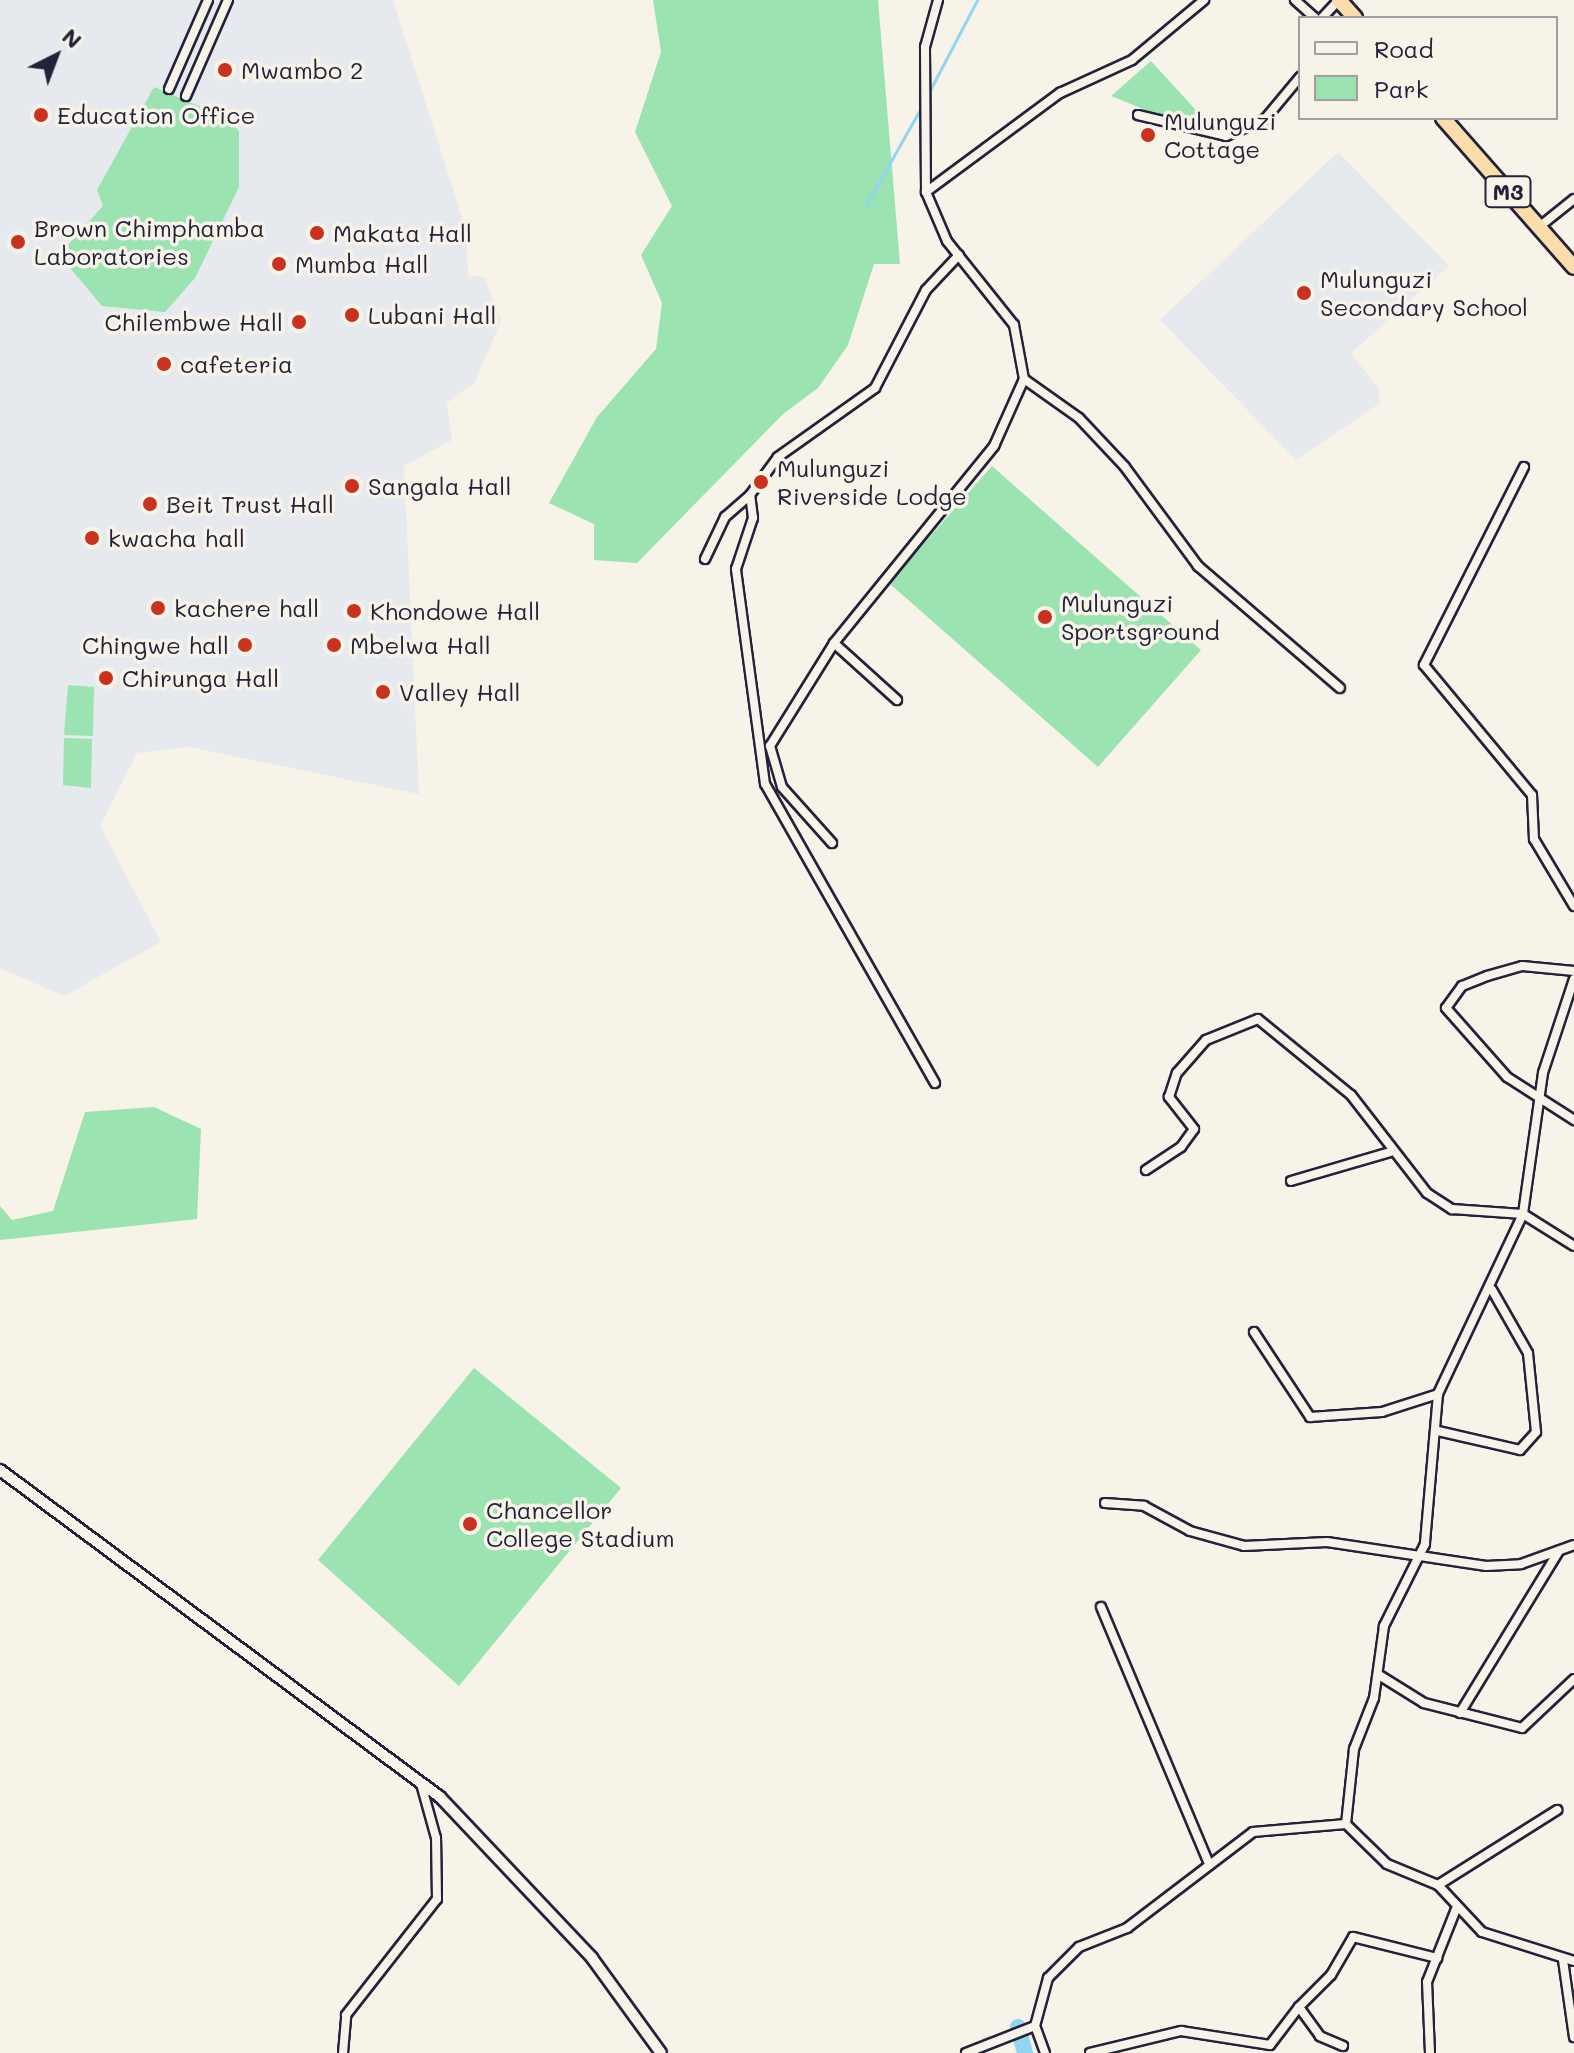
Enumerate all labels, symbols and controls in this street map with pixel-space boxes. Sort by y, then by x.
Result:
north arrow [16,16,96,96]
legend [1298,16,1558,120]
text: N [56,21,88,54]
text: Road [1374,33,1434,64]
place label: Mwambo 2 [241,56,363,84]
marker: Mwambo 2 [216,61,234,79]
text: Park [1374,73,1428,104]
place label: Education Office [57,101,255,129]
marker: Education Office [32,106,50,124]
place label: Mulunguzi Cottage [1164,107,1276,163]
marker: Mulunguzi Cottage [1139,126,1157,144]
road number: M3 [1484,174,1532,210]
place label: Brown Chimphamba Laboratories [34,214,265,270]
place label: Makata Hall [333,219,472,247]
marker: Makata Hall [308,224,326,242]
marker: Brown Chimphamba Laboratories [9,233,27,251]
place label: Mumba Hall [295,250,428,278]
marker: Mumba Hall [270,255,288,273]
place label: Mulunguzi Secondary School [1320,265,1528,321]
marker: Mulunguzi Secondary School [1295,284,1313,302]
place label: Lubani Hall [368,301,496,329]
marker: Lubani Hall [343,306,361,324]
place label: Chilembwe Hall [104,308,283,336]
marker: Chilembwe Hall [290,313,308,331]
place label: cafeteria [180,350,293,378]
marker: cafeteria [155,355,173,373]
place label: Mulunguzi Riverside Lodge [777,454,967,510]
place label: Sangala Hall [368,472,511,500]
marker: Mulunguzi Riverside Lodge [752,473,770,491]
marker: Sangala Hall [343,477,361,495]
place label: Beit Trust Hall [166,490,334,518]
marker: Beit Trust Hall [141,495,159,513]
place label: kwacha hall [108,524,245,552]
marker: kwacha hall [83,529,101,547]
place label: Mulunguzi Sportsground [1061,589,1220,645]
place label: kachere hall [174,594,319,622]
place label: Khondowe Hall [370,597,540,625]
marker: kachere hall [149,599,167,617]
marker: Khondowe Hall [345,602,363,620]
marker: Mulunguzi Sportsground [1036,608,1054,626]
place label: Chingwe hall [82,631,229,659]
place label: Mbelwa Hall [350,631,491,659]
marker: Chingwe hall [236,636,254,654]
marker: Mbelwa Hall [325,636,343,654]
place label: Chirunga Hall [122,664,279,692]
marker: Chirunga Hall [97,669,115,687]
place label: Valley Hall [399,678,521,706]
marker: Valley Hall [374,683,392,701]
place label: Chancellor College Stadium [486,1496,675,1552]
marker: Chancellor College Stadium [461,1515,479,1533]

